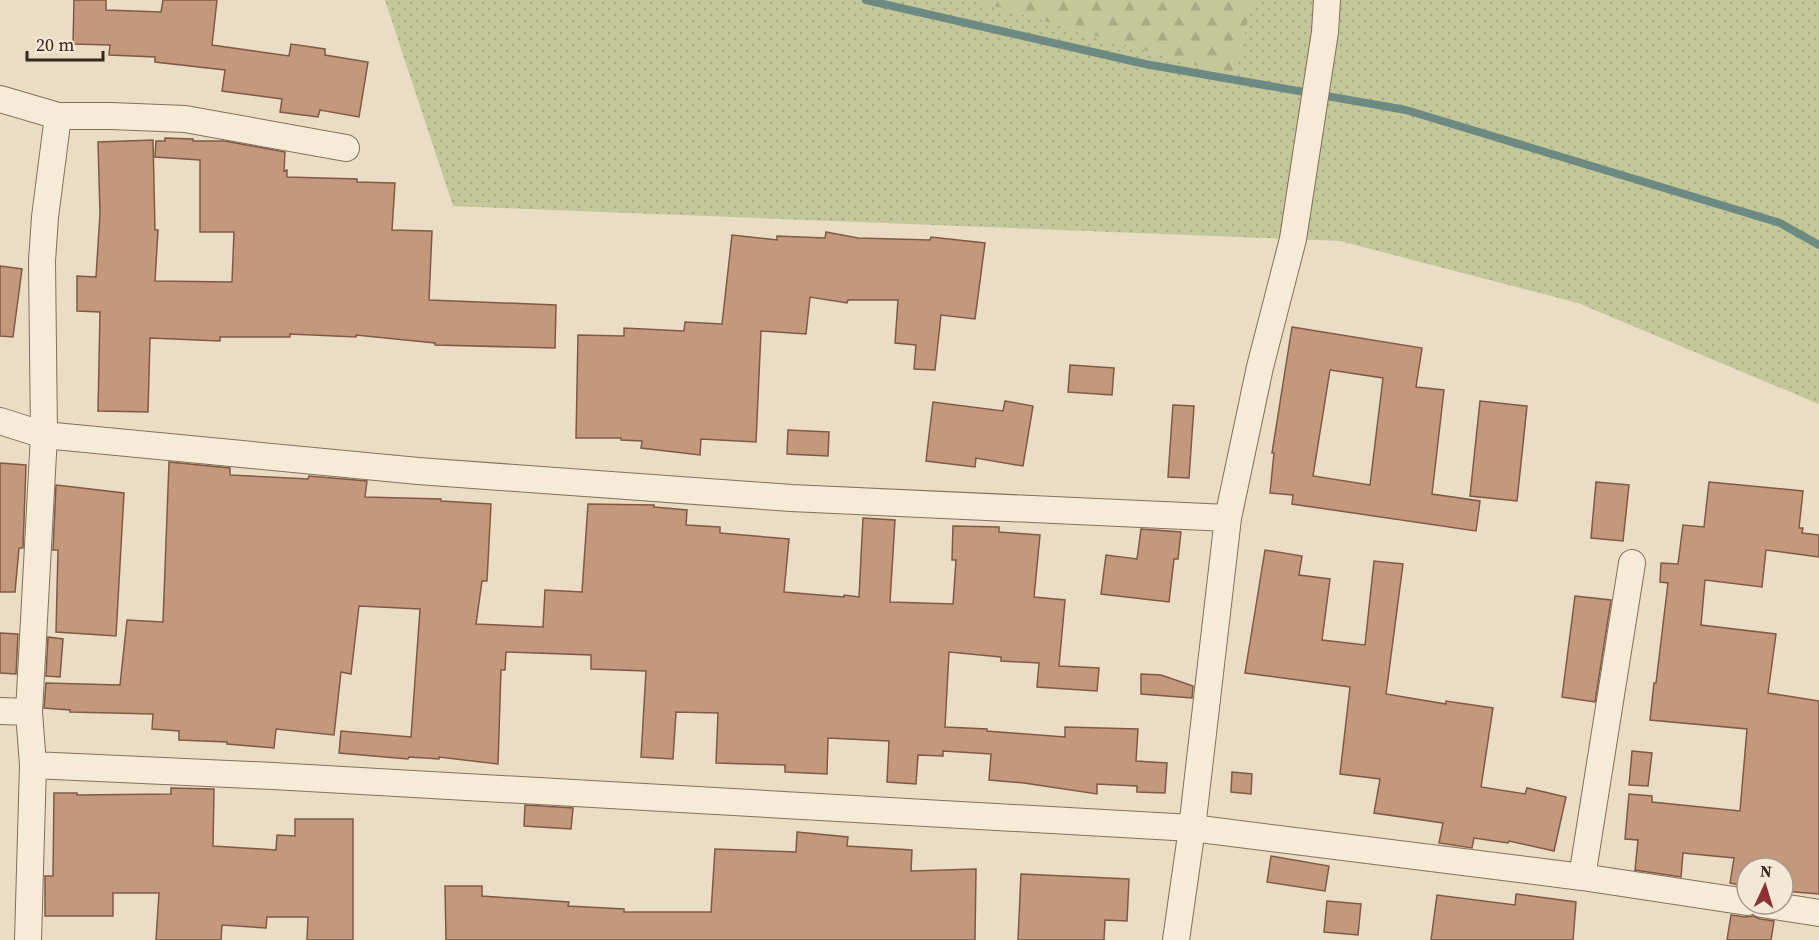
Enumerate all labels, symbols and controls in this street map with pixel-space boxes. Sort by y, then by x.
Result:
scale bar [27,24,104,62]
text: 20 m [36,32,74,57]
north arrow [1735,856,1795,916]
text: N [1759,860,1773,882]

